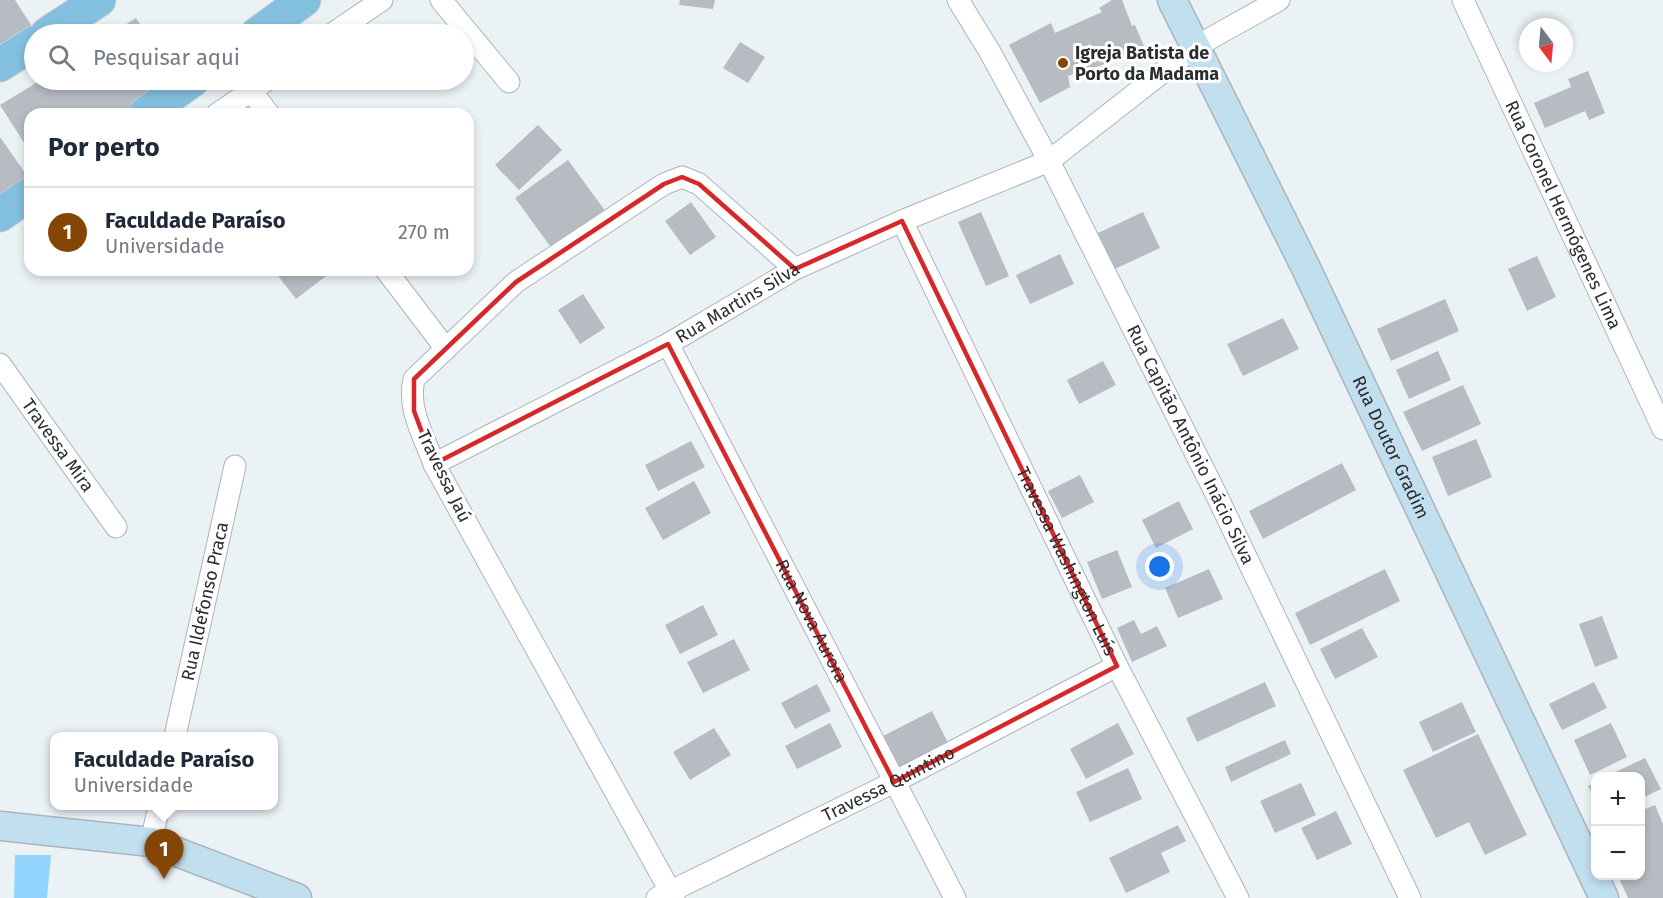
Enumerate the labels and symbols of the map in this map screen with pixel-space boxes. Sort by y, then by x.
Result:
north arrow [1519,18,1573,72]
place label: Igreja Batista de Porto da Madama [1075,42,1219,85]
marker: Igreja Batista de Porto da Madama [1056,56,1070,70]
street label: Rua Coronel Hermógenes Lima [1500,97,1626,333]
street label: Rua Martins Silva [672,258,804,348]
street label: Rua Capitão Antônio Inácio Silva [1122,321,1259,568]
street label: Rua Doutor Gradim [1348,372,1434,522]
street label: Travessa Mira [17,394,99,496]
street label: Travessa Jaú [412,426,476,526]
street label: Travessa Washington Luís [1012,463,1121,659]
street label: Rua Ildefonso Praca [177,520,233,683]
your location [1145,552,1174,581]
street label: Rua Nova Aurora [771,556,853,686]
street label: Travessa Quintino [819,741,958,826]
pin: 1 [144,830,184,879]

